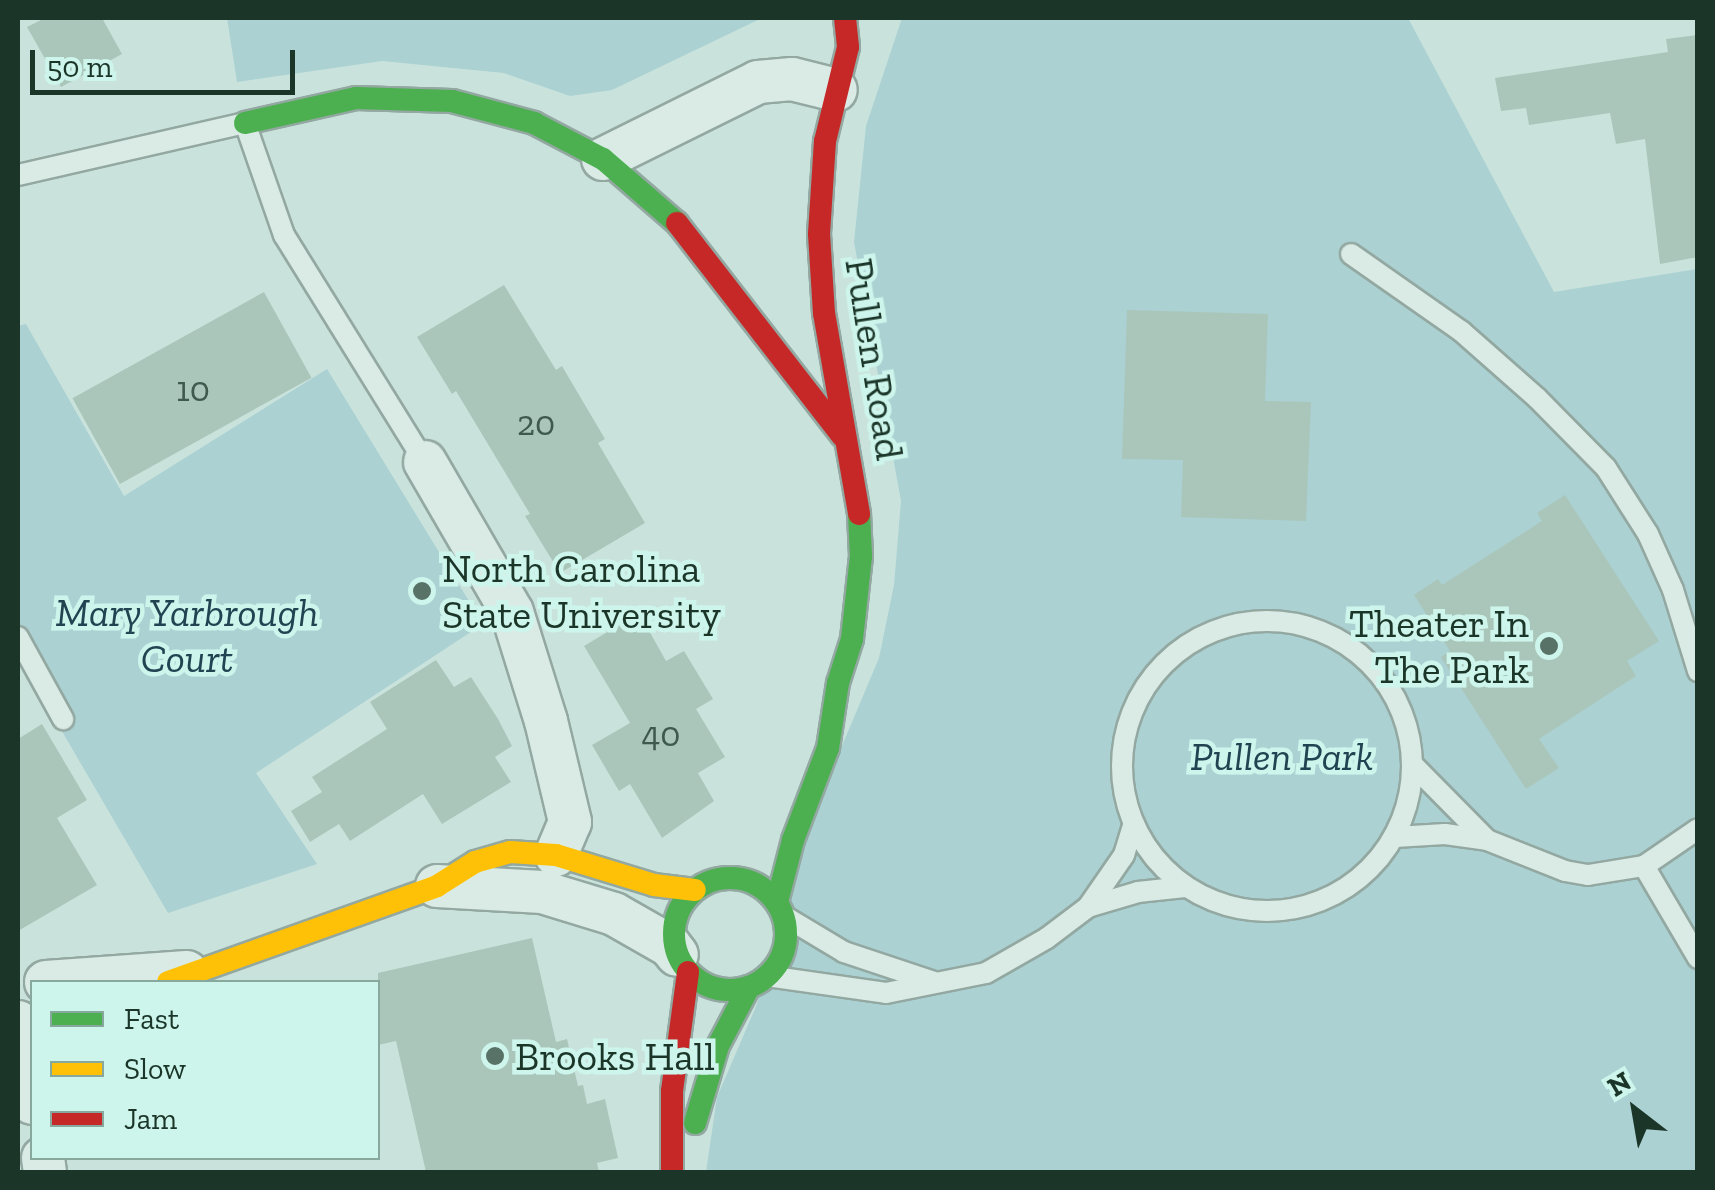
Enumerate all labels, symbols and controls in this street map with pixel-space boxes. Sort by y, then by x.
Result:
scale bar [35,30,300,92]
text: 50 m [47,49,112,85]
street label: Pullen Road [835,255,915,463]
house number: 10 [176,368,210,410]
house number: 20 [517,402,555,444]
place label: North Carolina State University [442,544,721,638]
marker: North Carolina State University [411,580,433,602]
park label: Mary Yarbrough Court [55,588,319,682]
place label: Theater In The Park [1348,599,1529,693]
marker: Theater In The Park [1538,635,1560,657]
house number: 40 [641,713,681,755]
park label: Pullen Park [1190,732,1374,780]
legend [30,980,380,1160]
text: Fast [124,1001,179,1037]
place label: Brooks Hall [515,1032,715,1080]
marker: Brooks Hall [484,1045,506,1067]
text: Slow [124,1051,186,1087]
north arrow [1585,1060,1685,1160]
text: N [1602,1064,1637,1103]
text: Jam [124,1101,177,1137]

